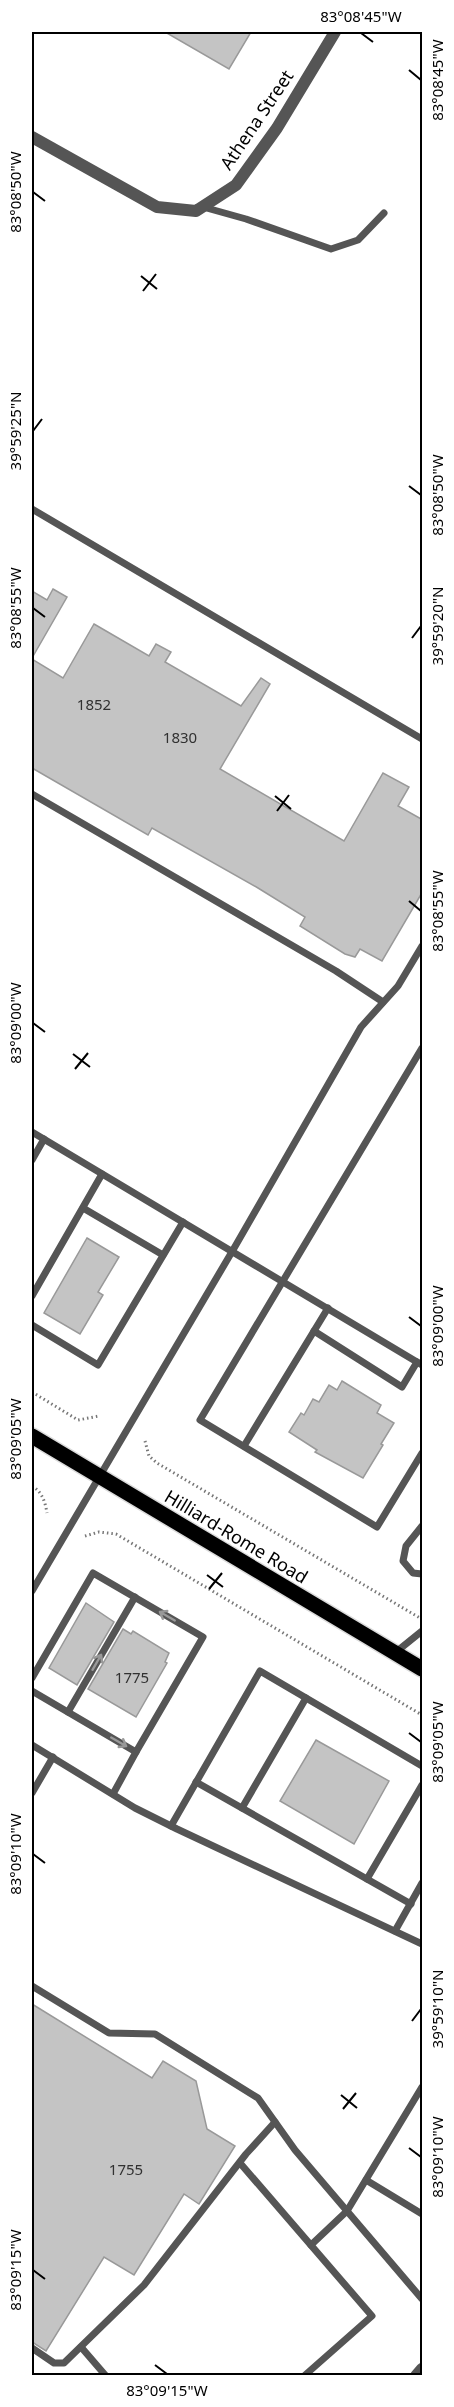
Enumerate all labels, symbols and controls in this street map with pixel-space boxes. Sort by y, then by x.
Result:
text: 83°08'45"W [320,6,402,26]
text: 83°08'45"W [427,39,447,121]
street label: Athena Street [214,64,299,174]
text: 83°08'50"W [5,151,25,233]
text: 39°59'25"N [5,392,25,470]
text: 83°08'50"W [427,454,447,536]
text: 83°08'55"W [5,567,25,649]
text: 39°59'20"N [427,587,447,665]
house number: 1852 [77,694,111,714]
house number: 1830 [163,727,197,747]
text: 83°08'55"W [427,870,447,952]
text: 83°09'00"W [5,982,25,1064]
text: 83°09'00"W [427,1285,447,1367]
text: 83°09'05"W [5,1398,25,1480]
street label: Hilliard-Rome Road [160,1484,313,1588]
one-way arrow [159,1609,176,1621]
one-way arrow [92,1653,103,1671]
house number: 1775 [115,1667,149,1687]
text: 83°09'05"W [427,1701,447,1783]
one-way arrow [110,1736,127,1748]
text: 83°09'10"W [5,1813,25,1895]
text: 39°59'10"N [427,1970,447,2048]
text: 83°09'10"W [427,2116,447,2198]
house number: 1755 [109,2159,143,2179]
text: 83°09'15"W [5,2229,25,2311]
text: 83°09'15"W [126,2380,208,2400]

